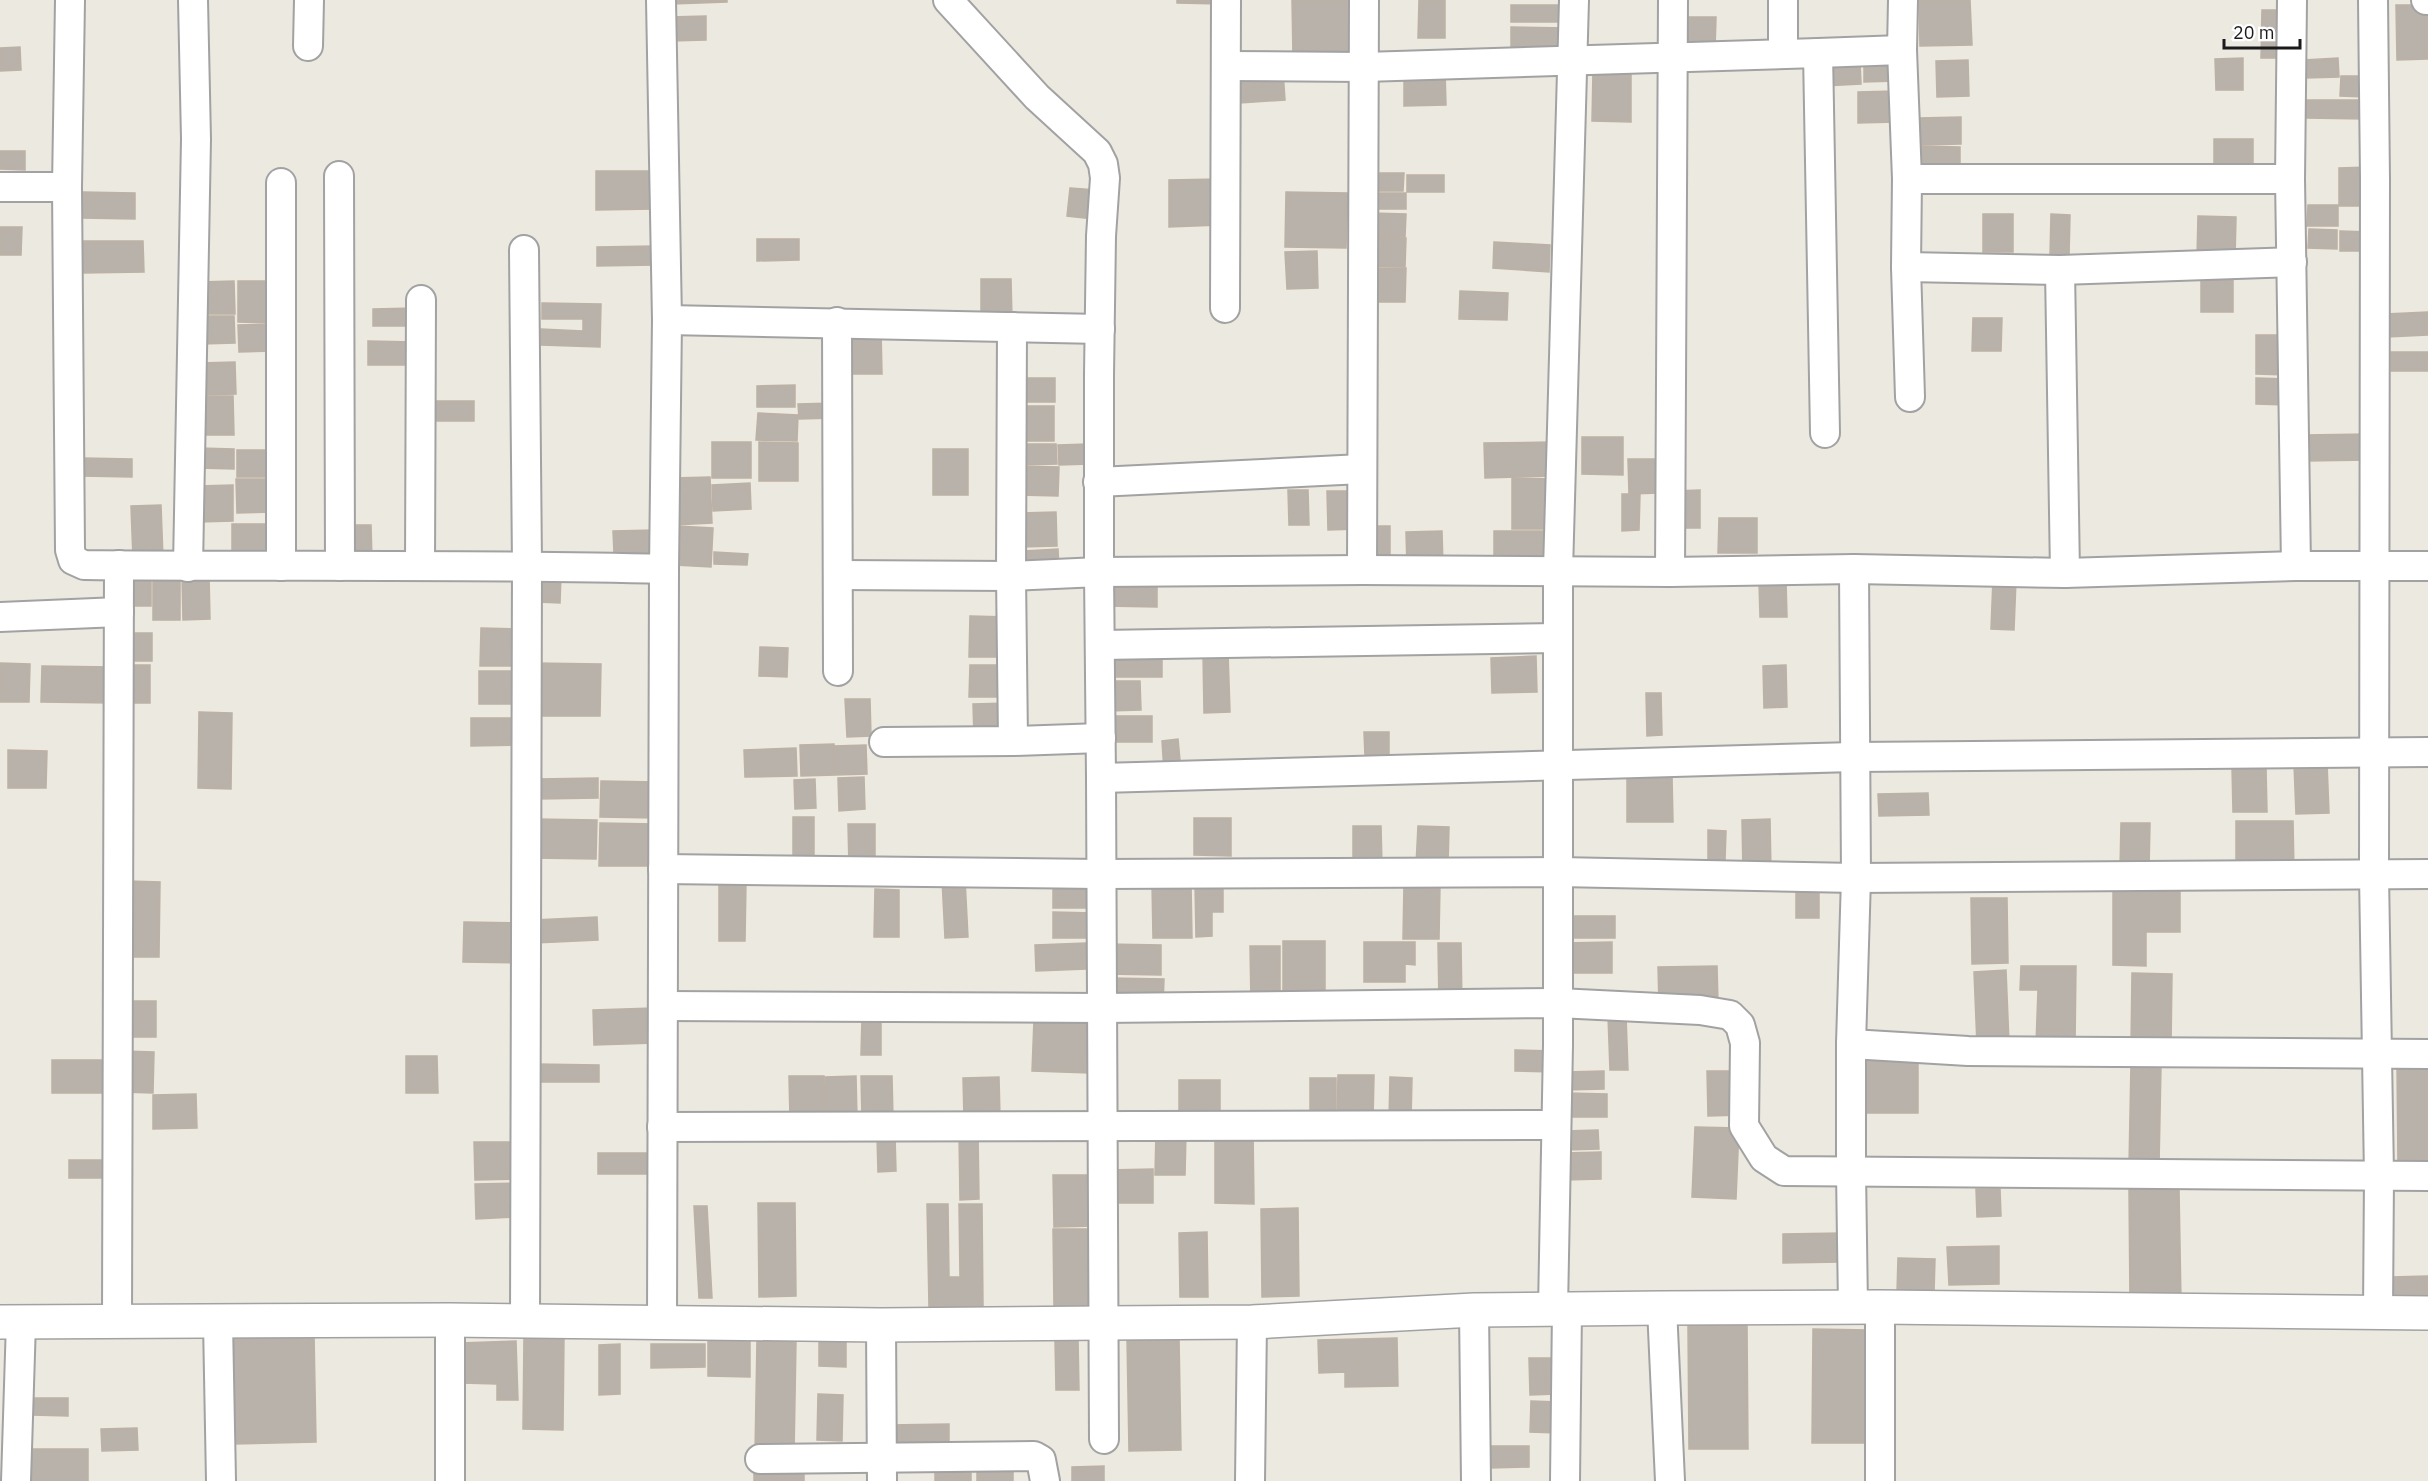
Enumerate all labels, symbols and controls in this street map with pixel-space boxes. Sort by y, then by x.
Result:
scale bar [2224,12,2300,50]
text: 20 m [2233,21,2275,44]

